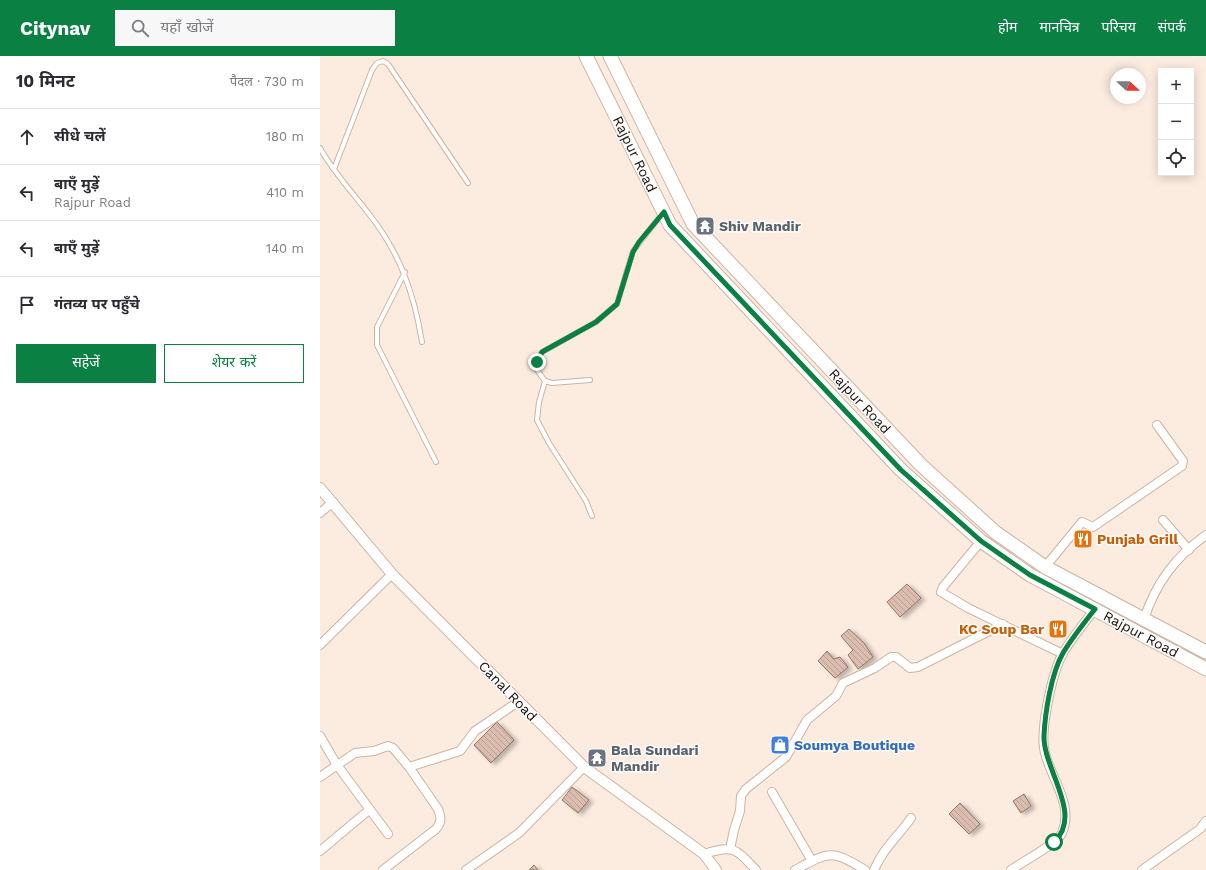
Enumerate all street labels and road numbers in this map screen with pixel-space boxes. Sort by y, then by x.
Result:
street label: Rajpur Road [610,113,660,195]
street label: Rajpur Road [826,365,894,437]
street label: Rajpur Road [1101,608,1181,660]
street label: Canal Road [476,658,540,724]

